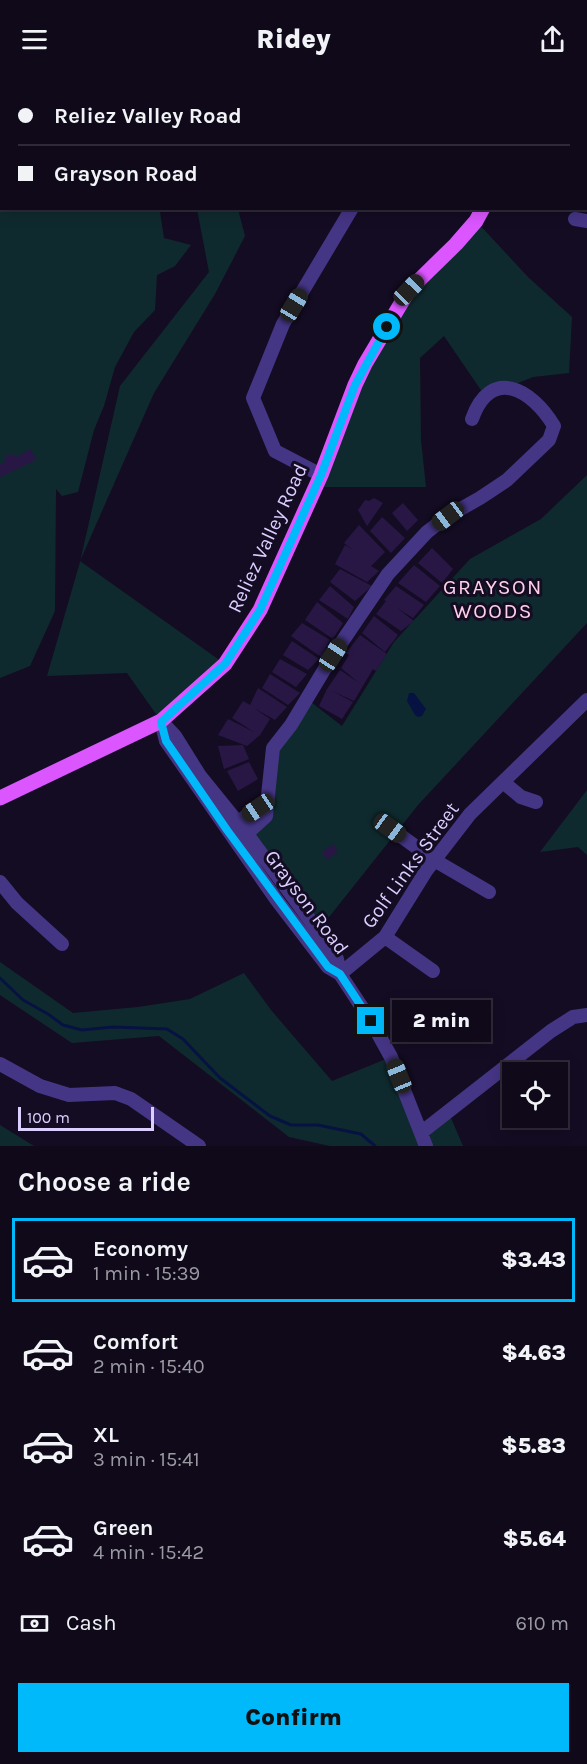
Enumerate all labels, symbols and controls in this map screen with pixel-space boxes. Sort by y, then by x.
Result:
icon: menu [18,23,51,56]
text: Ridey [256,23,331,55]
icon: share [536,23,569,56]
text: Reliez Valley Road [54,103,242,129]
text: Grayson Road [54,161,198,187]
car [390,271,428,309]
car [277,285,311,325]
route start [373,313,400,340]
street label: Reliez Valley Road [223,460,312,616]
car [428,498,468,534]
district label: GRAYSON WOODS [443,575,543,623]
car [316,635,350,675]
car [238,790,278,826]
street label: Golf Links Street [357,798,464,933]
car [370,810,410,846]
street label: Grayson Road [260,846,353,959]
callout: 2 min [392,1000,491,1042]
route end [357,1007,384,1034]
text: 2 min [413,1009,470,1032]
car [384,1056,414,1096]
map controls [502,1062,568,1128]
button: locate [502,1062,568,1128]
scale bar [18,1104,154,1132]
text: 100 m [27,1108,70,1127]
text: Choose a ride [18,1166,191,1198]
icon: car [21,1233,75,1287]
text: Economy [93,1236,188,1262]
text: $3.43 [501,1247,566,1273]
text: 1 min · 15:39 [93,1262,200,1285]
icon: car [21,1326,75,1380]
text: Comfort [93,1329,178,1355]
text: $4.63 [501,1340,566,1366]
text: 2 min · 15:40 [93,1355,205,1378]
icon: car [21,1419,75,1473]
text: XL [93,1422,119,1448]
text: $5.83 [501,1433,566,1459]
text: 3 min · 15:41 [93,1448,200,1471]
icon: car [21,1512,75,1566]
text: Green [93,1515,154,1541]
text: $5.64 [503,1526,566,1552]
text: 4 min · 15:42 [93,1541,204,1564]
icon: cash [18,1607,51,1640]
text: Cash [66,1610,116,1636]
text: 610 m [516,1612,569,1635]
button: Confirm [18,1683,569,1752]

